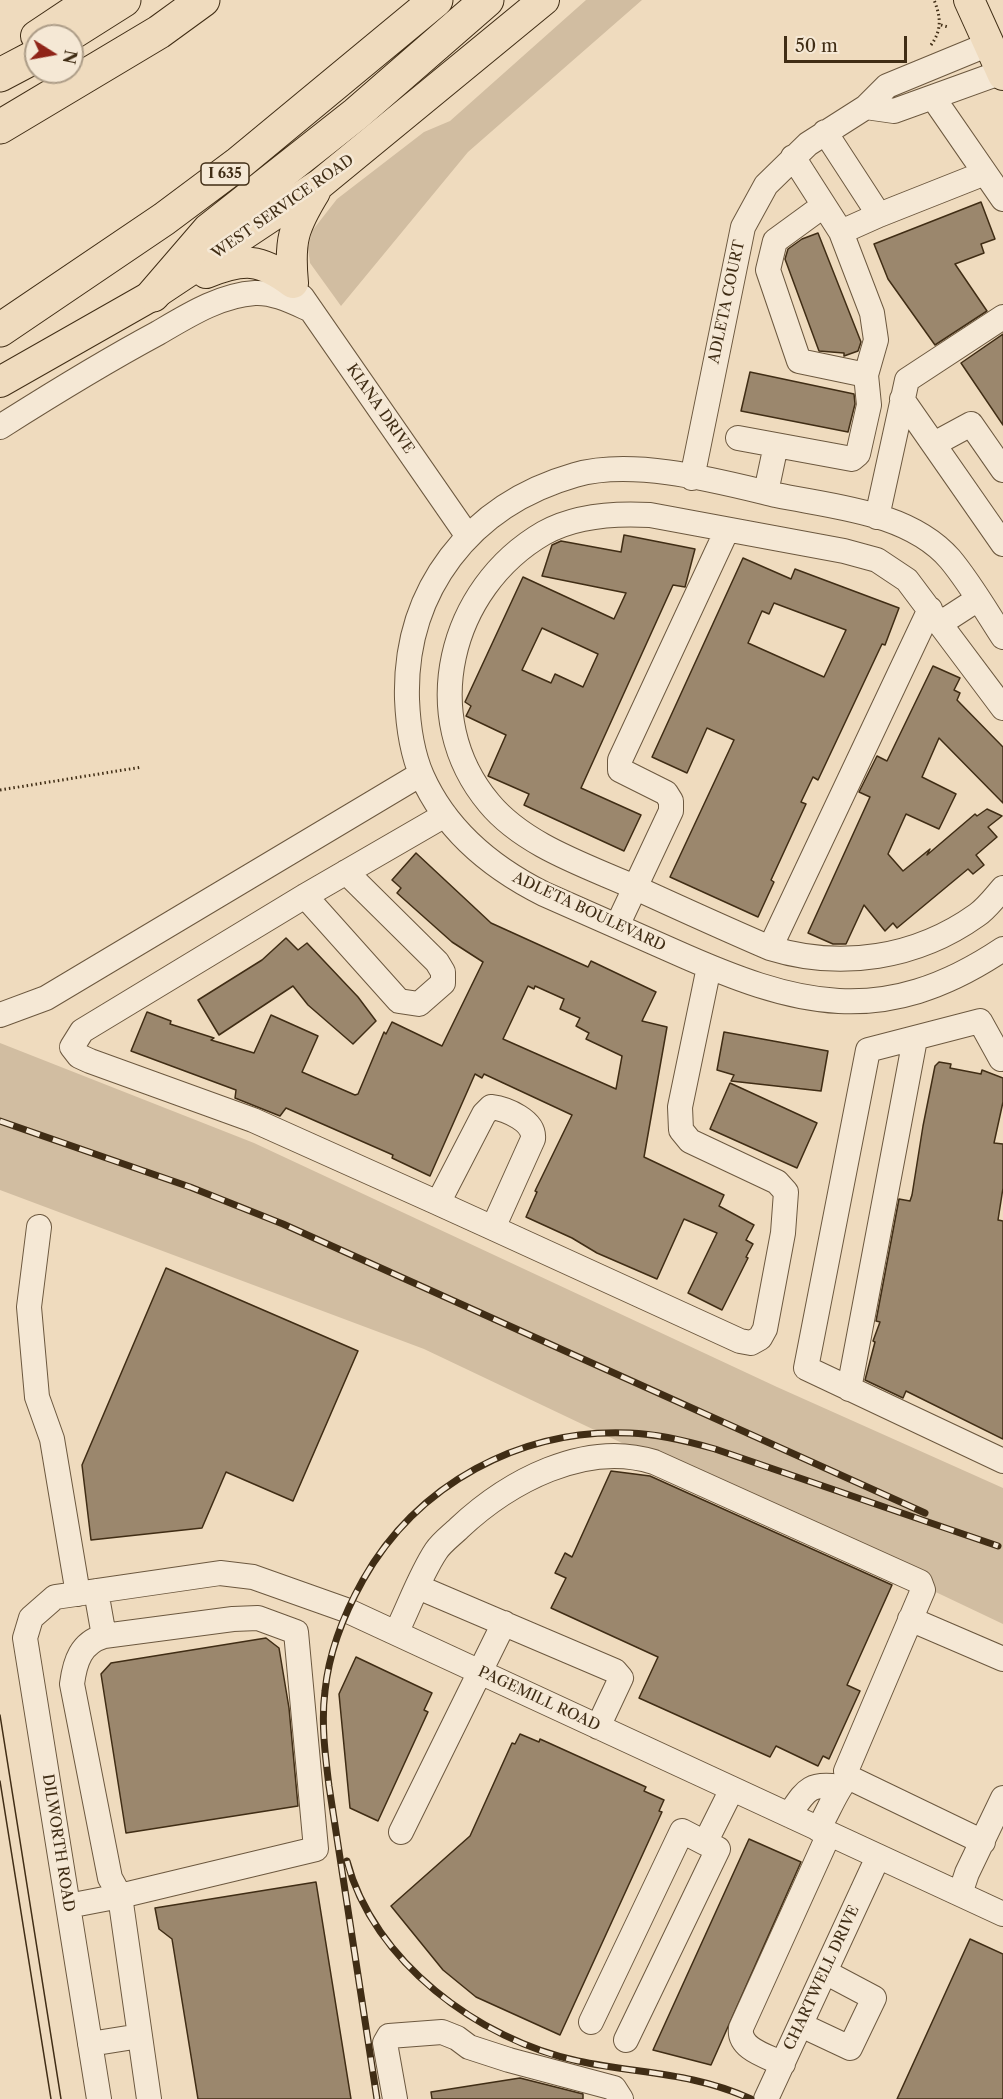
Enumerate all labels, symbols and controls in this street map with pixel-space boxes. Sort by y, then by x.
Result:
north arrow [24,24,84,84]
scale bar [787,24,910,62]
text: 50 m [795,35,838,57]
text: N [59,48,81,66]
street label: WEST SERVICE ROAD [209,151,357,263]
road number: I 635 [201,163,249,185]
street label: ADLETA COURT [705,239,749,365]
street label: KIANA DRIVE [342,361,418,457]
street label: ADLETA BOULEVARD [510,869,668,955]
street label: PAGEMILL ROAD [475,1663,603,1735]
street label: DILWORTH ROAD [38,1773,78,1913]
street label: CHARTWELL DRIVE [781,1903,863,2053]

